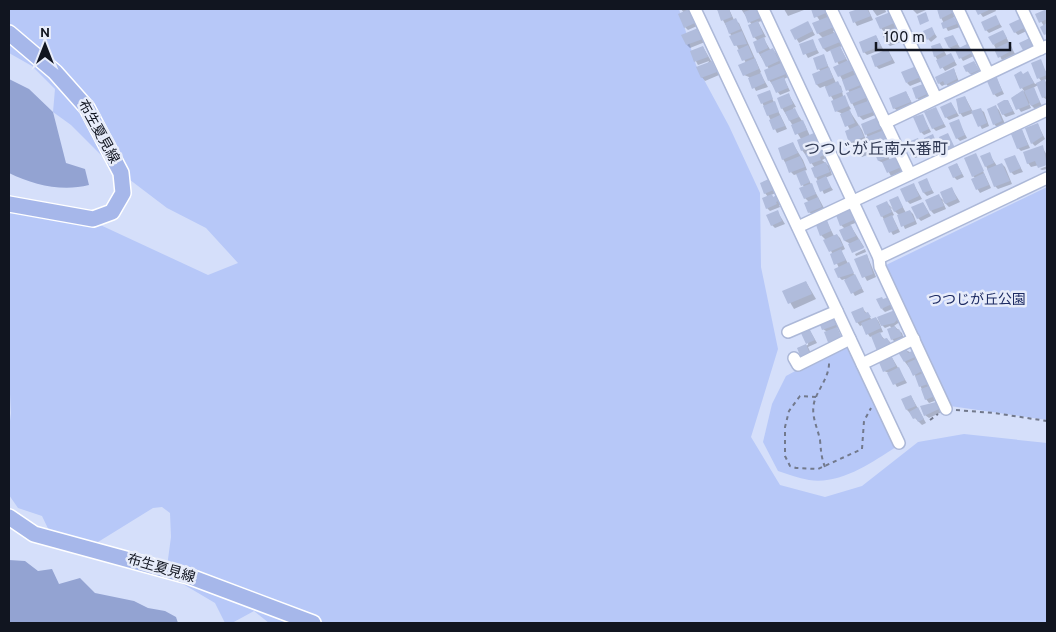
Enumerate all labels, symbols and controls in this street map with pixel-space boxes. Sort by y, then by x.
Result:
north arrow [20,20,70,70]
scale bar [876,20,1010,52]
text: N [40,25,50,42]
text: 100 m [884,29,925,48]
street label: 布生夏見線 [74,97,122,167]
district label: つつじが丘南六番町 [804,140,948,160]
park label: つつじが丘公園 [928,292,1026,309]
street label: 布生夏見線 [125,551,197,587]

